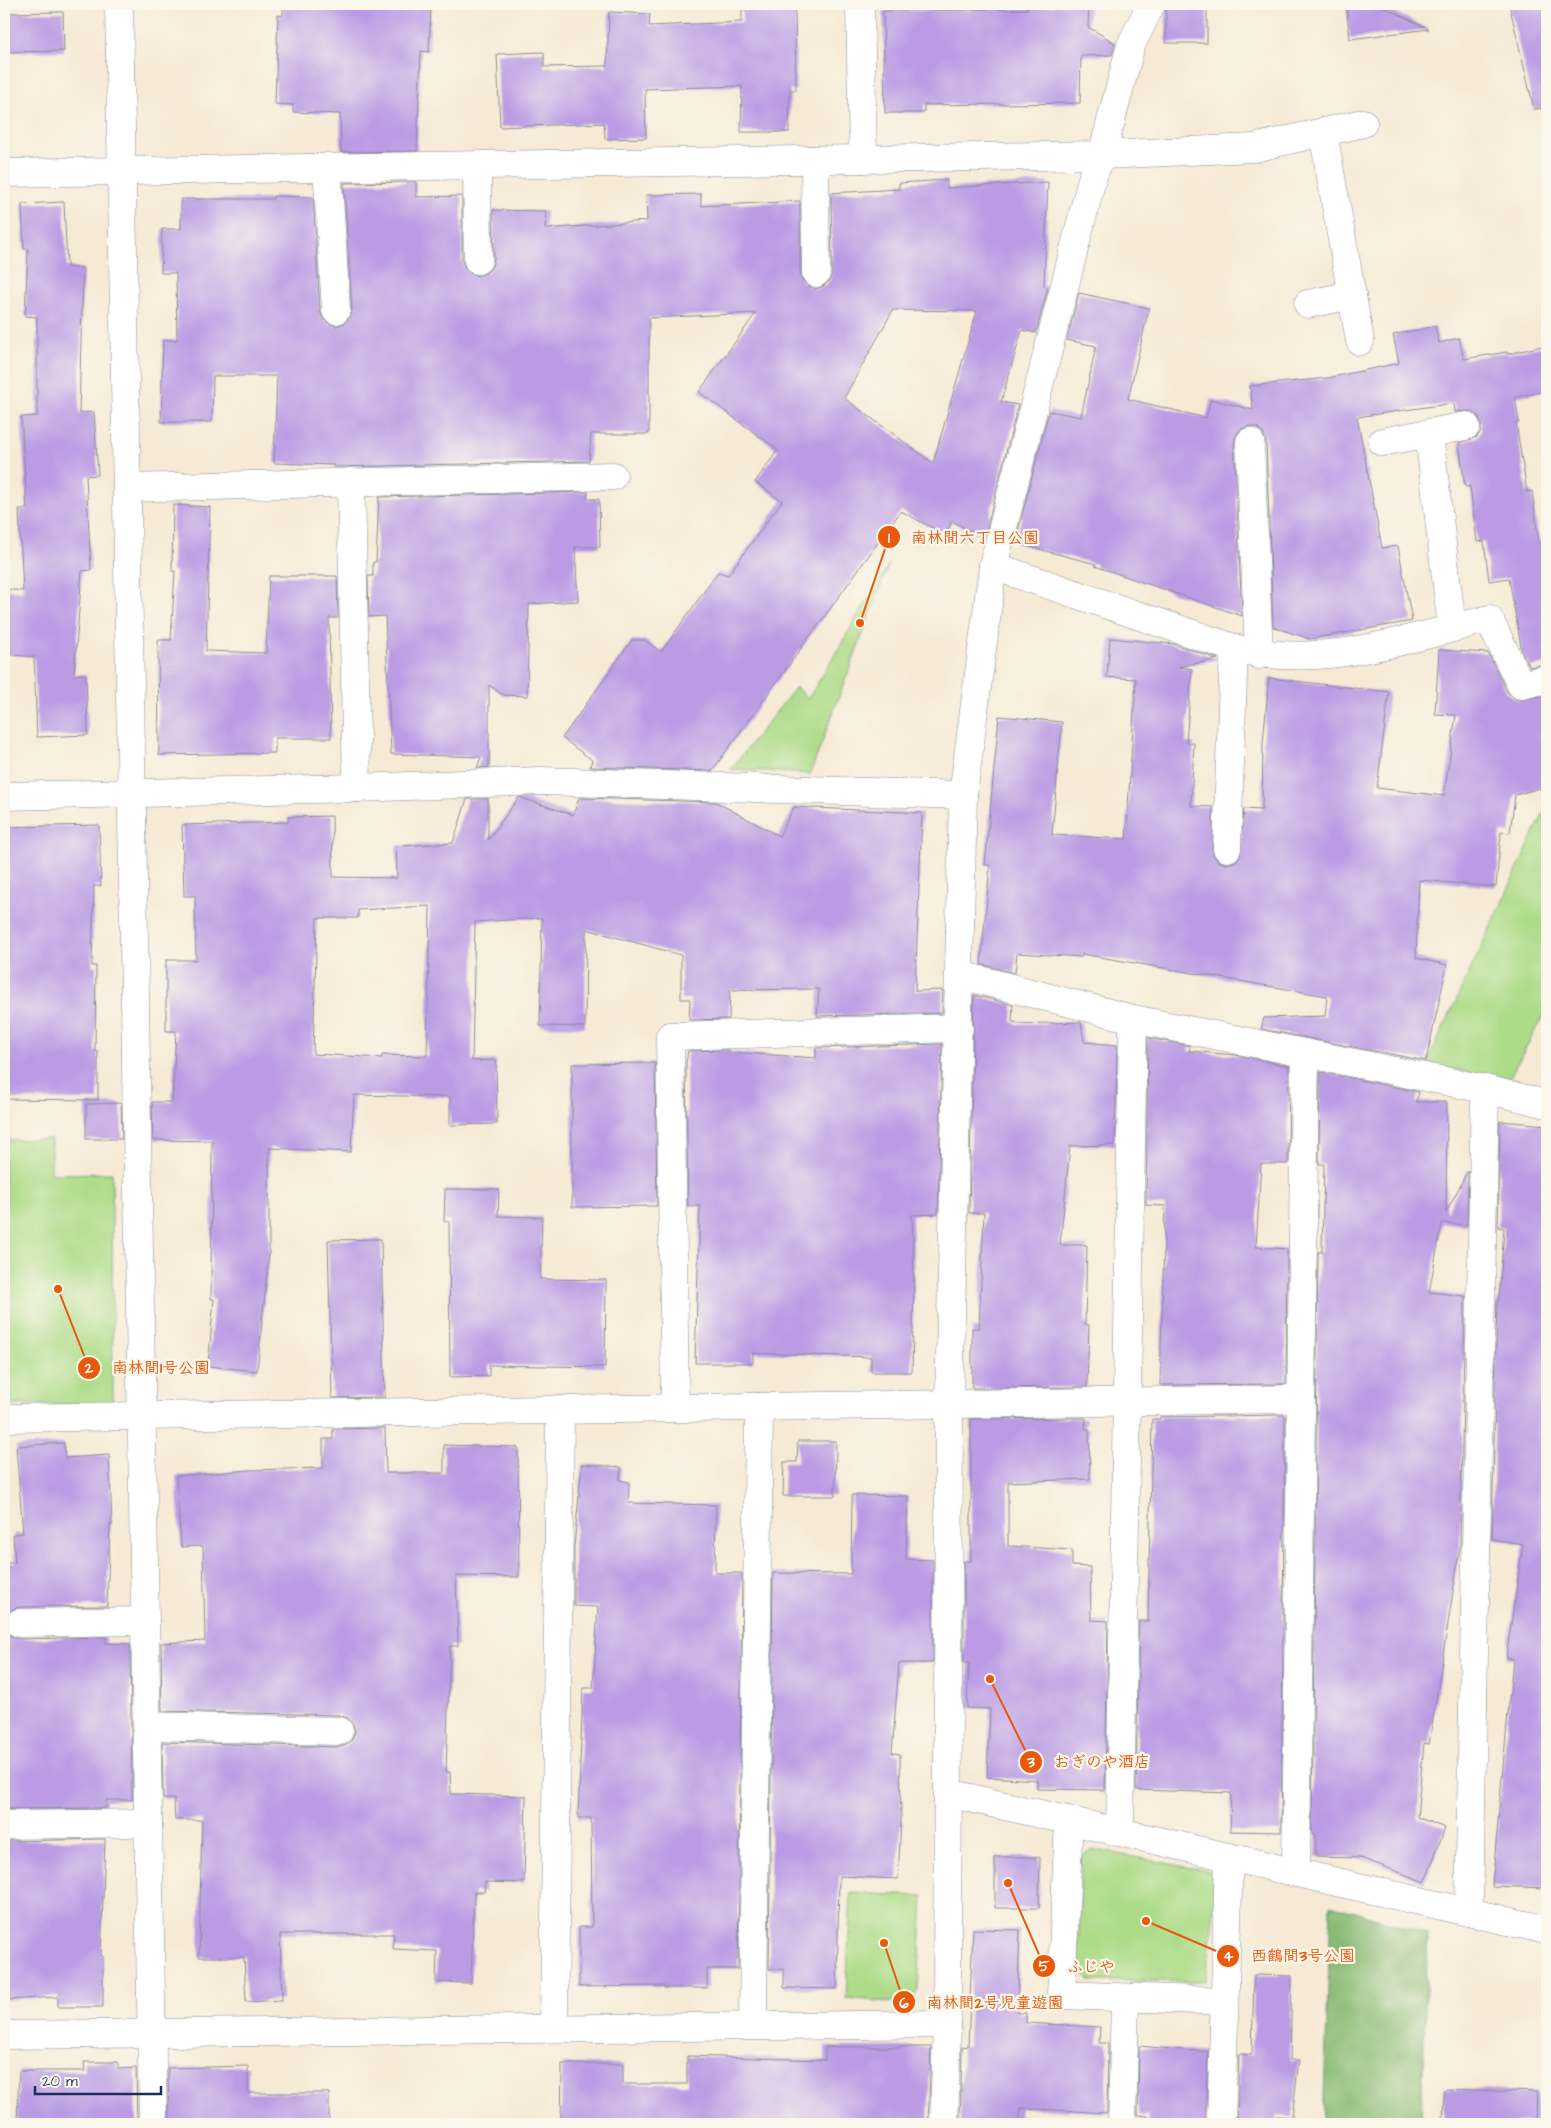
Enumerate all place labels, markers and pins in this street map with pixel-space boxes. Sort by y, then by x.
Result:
callout: 南林間六丁目公園 [876,522,1049,553]
callout: 南林間1号公園 [77,1352,220,1383]
callout: おぎのや酒店 [1019,1746,1160,1777]
callout: 西鶴間3号公園 [1215,1940,1365,1971]
callout: ふじや [1032,1951,1125,1982]
callout: 南林間2号児童遊園 [891,1987,1073,2018]

